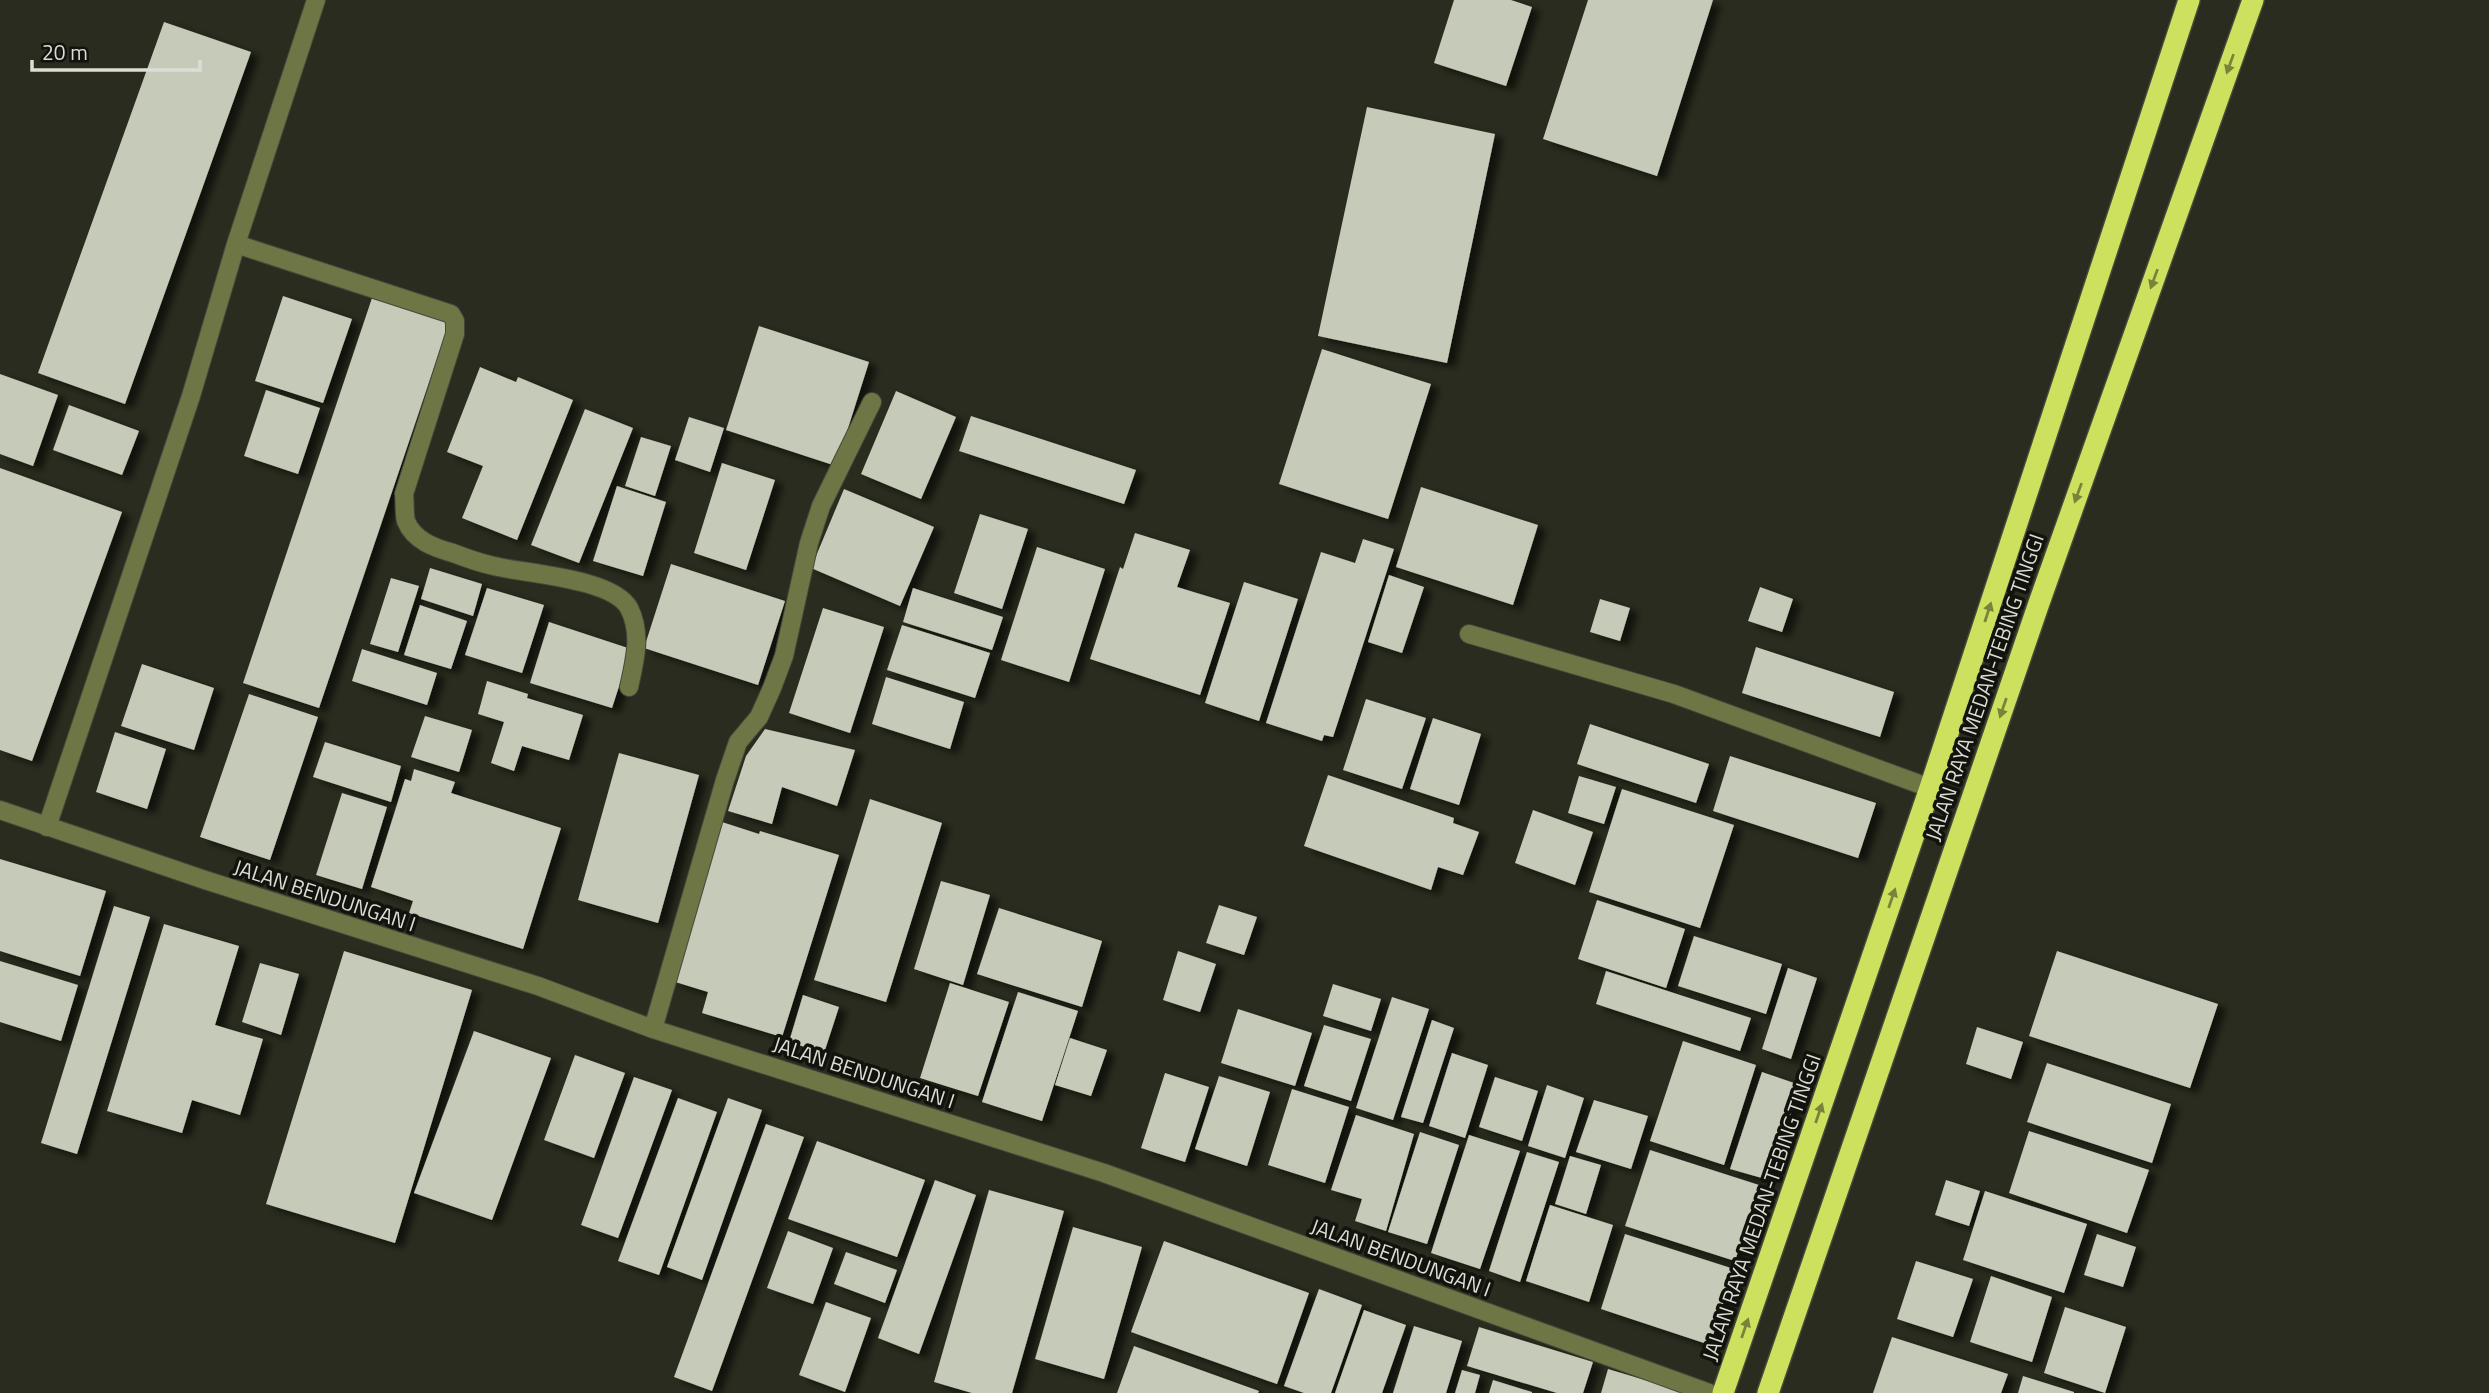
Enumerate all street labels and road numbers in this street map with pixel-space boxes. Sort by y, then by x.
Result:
street label: JALAN RAYA MEDAN-TEBING TINGGI [1916,529,2052,845]
street label: JALAN BENDUNGAN I [230,851,420,939]
street label: JALAN BENDUNGAN I [769,1028,959,1116]
street label: JALAN RAYA MEDAN-TEBING TINGGI [1693,1049,1829,1365]
street label: JALAN BENDUNGAN I [1307,1210,1495,1304]

